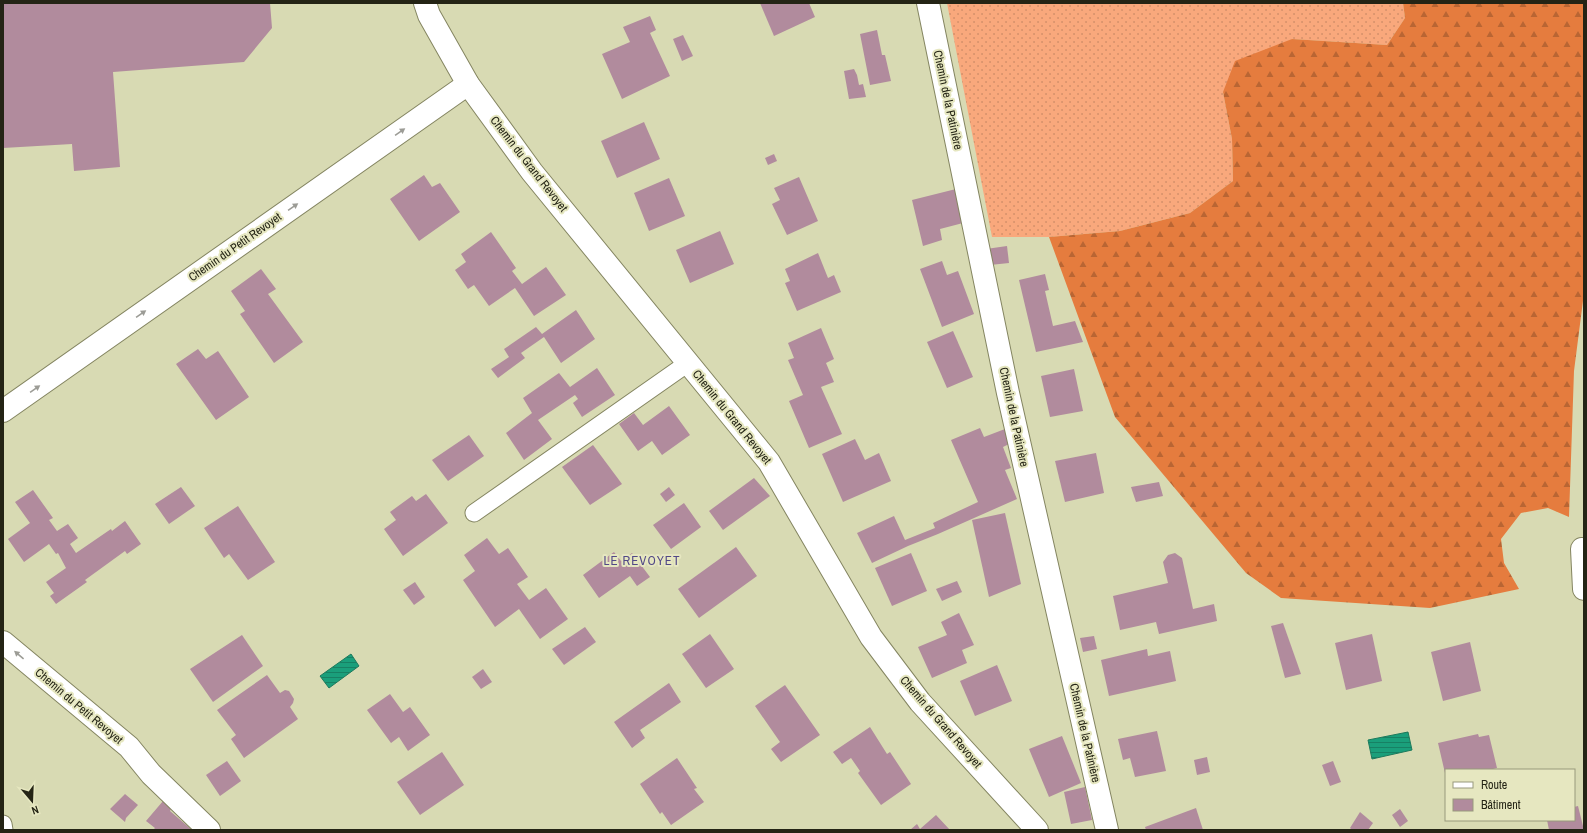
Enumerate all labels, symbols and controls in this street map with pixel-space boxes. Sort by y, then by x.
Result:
street label: Chemin de la Patinière [930,49,966,151]
street label: Chemin du Grand Revoyet [487,113,571,215]
one-way arrow [394,128,405,136]
one-way arrow [288,203,299,211]
street label: Chemin du Petit Revoyet [185,209,285,285]
one-way arrow [136,310,146,318]
street label: Chemin du Grand Revoyet [689,366,775,468]
street label: Chemin de la Patinière [996,366,1032,468]
one-way arrow [30,385,40,393]
district label: LE REVOYET [604,552,680,569]
one-way arrow [13,650,24,659]
street label: Chemin du Petit Revoyet [32,665,126,748]
street label: Chemin du Grand Revoyet [897,673,986,772]
street label: Chemin de la Patinière [1066,682,1104,784]
legend [1445,769,1575,821]
text: Route [1481,777,1507,793]
north arrow [12,781,52,821]
text: Bâtiment [1481,797,1521,813]
text: N [30,803,41,818]

